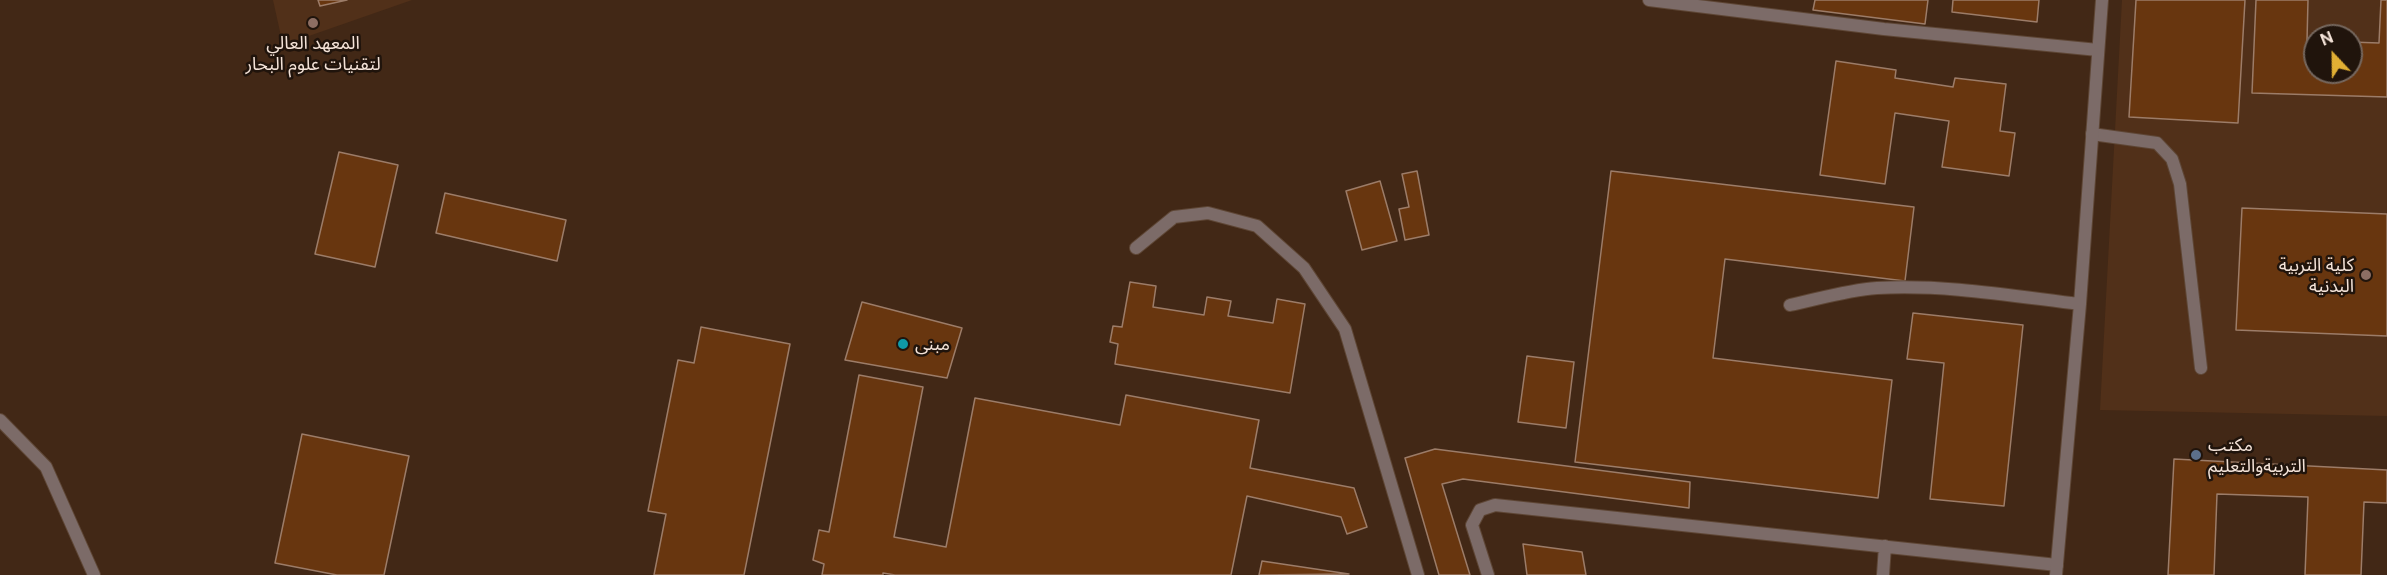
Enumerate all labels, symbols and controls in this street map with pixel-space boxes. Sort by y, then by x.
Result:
marker: المعهد العالي لتقنيات علوم البحار [306,16,320,30]
north arrow [2303,24,2363,84]
text: N [2317,28,2336,50]
place label: المعهد العالي لتقنيات علوم البحار [245,32,381,74]
place label: كلية التربية البدنية [2279,254,2354,296]
marker: كلية التربية البدنية [2359,268,2373,282]
place label: مبنى [915,333,950,355]
marker: مبنى [896,337,910,351]
place label: مكتب التربيةوالتعليم [2208,434,2306,476]
marker: مكتب التربيةوالتعليم [2189,448,2203,462]

